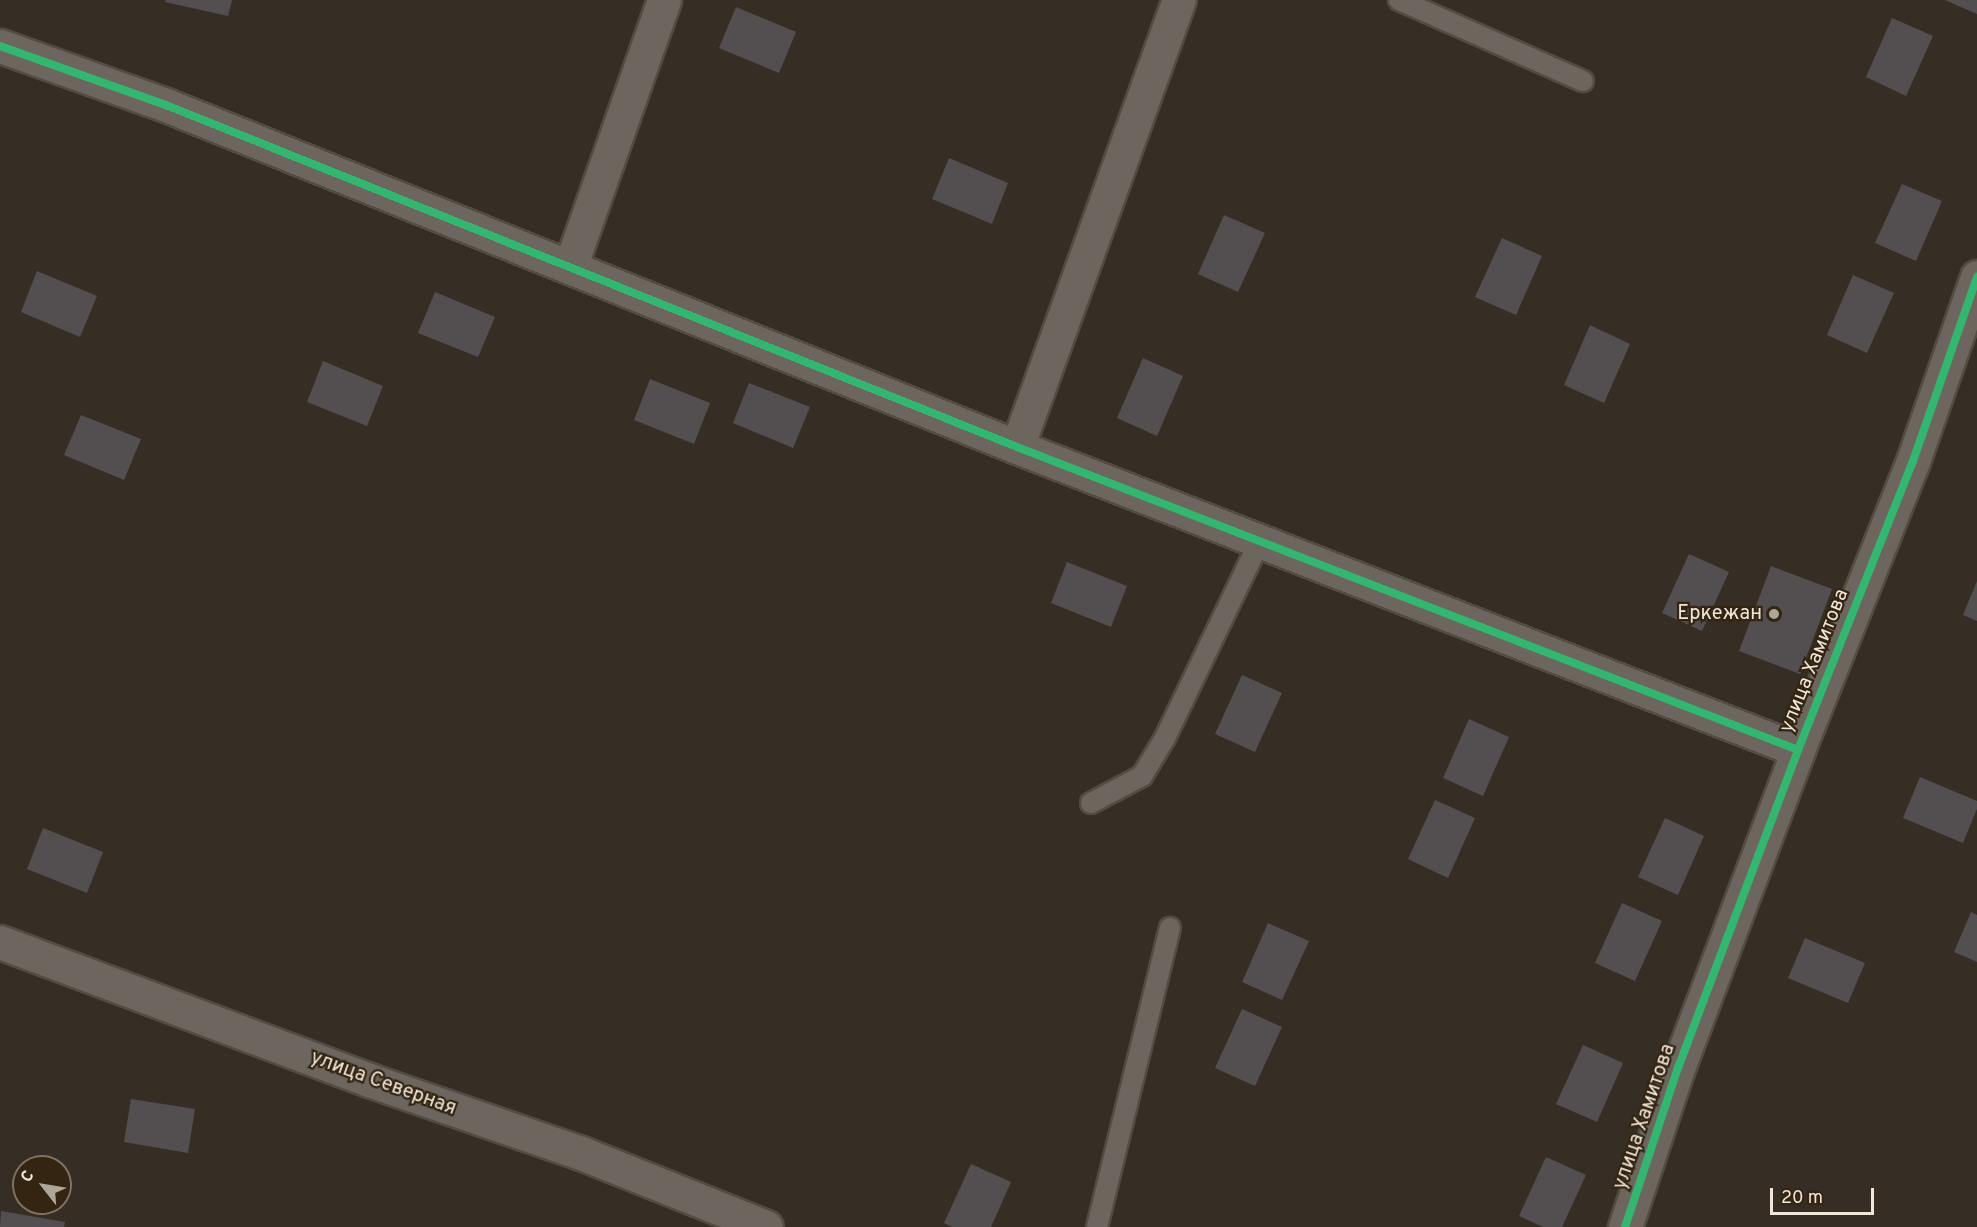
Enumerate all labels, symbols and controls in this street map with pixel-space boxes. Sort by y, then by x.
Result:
street label: улица Хамитова [1775,586,1855,736]
place label: Еркежан [1677,602,1762,626]
marker: Еркежан [1767,607,1781,621]
street label: улица Хамитова [1609,1041,1681,1193]
street label: улица Северная [307,1046,459,1122]
north arrow [12,1155,72,1215]
text: С [17,1167,39,1186]
scale bar [1773,1176,1876,1214]
text: 20 m [1781,1187,1823,1210]

